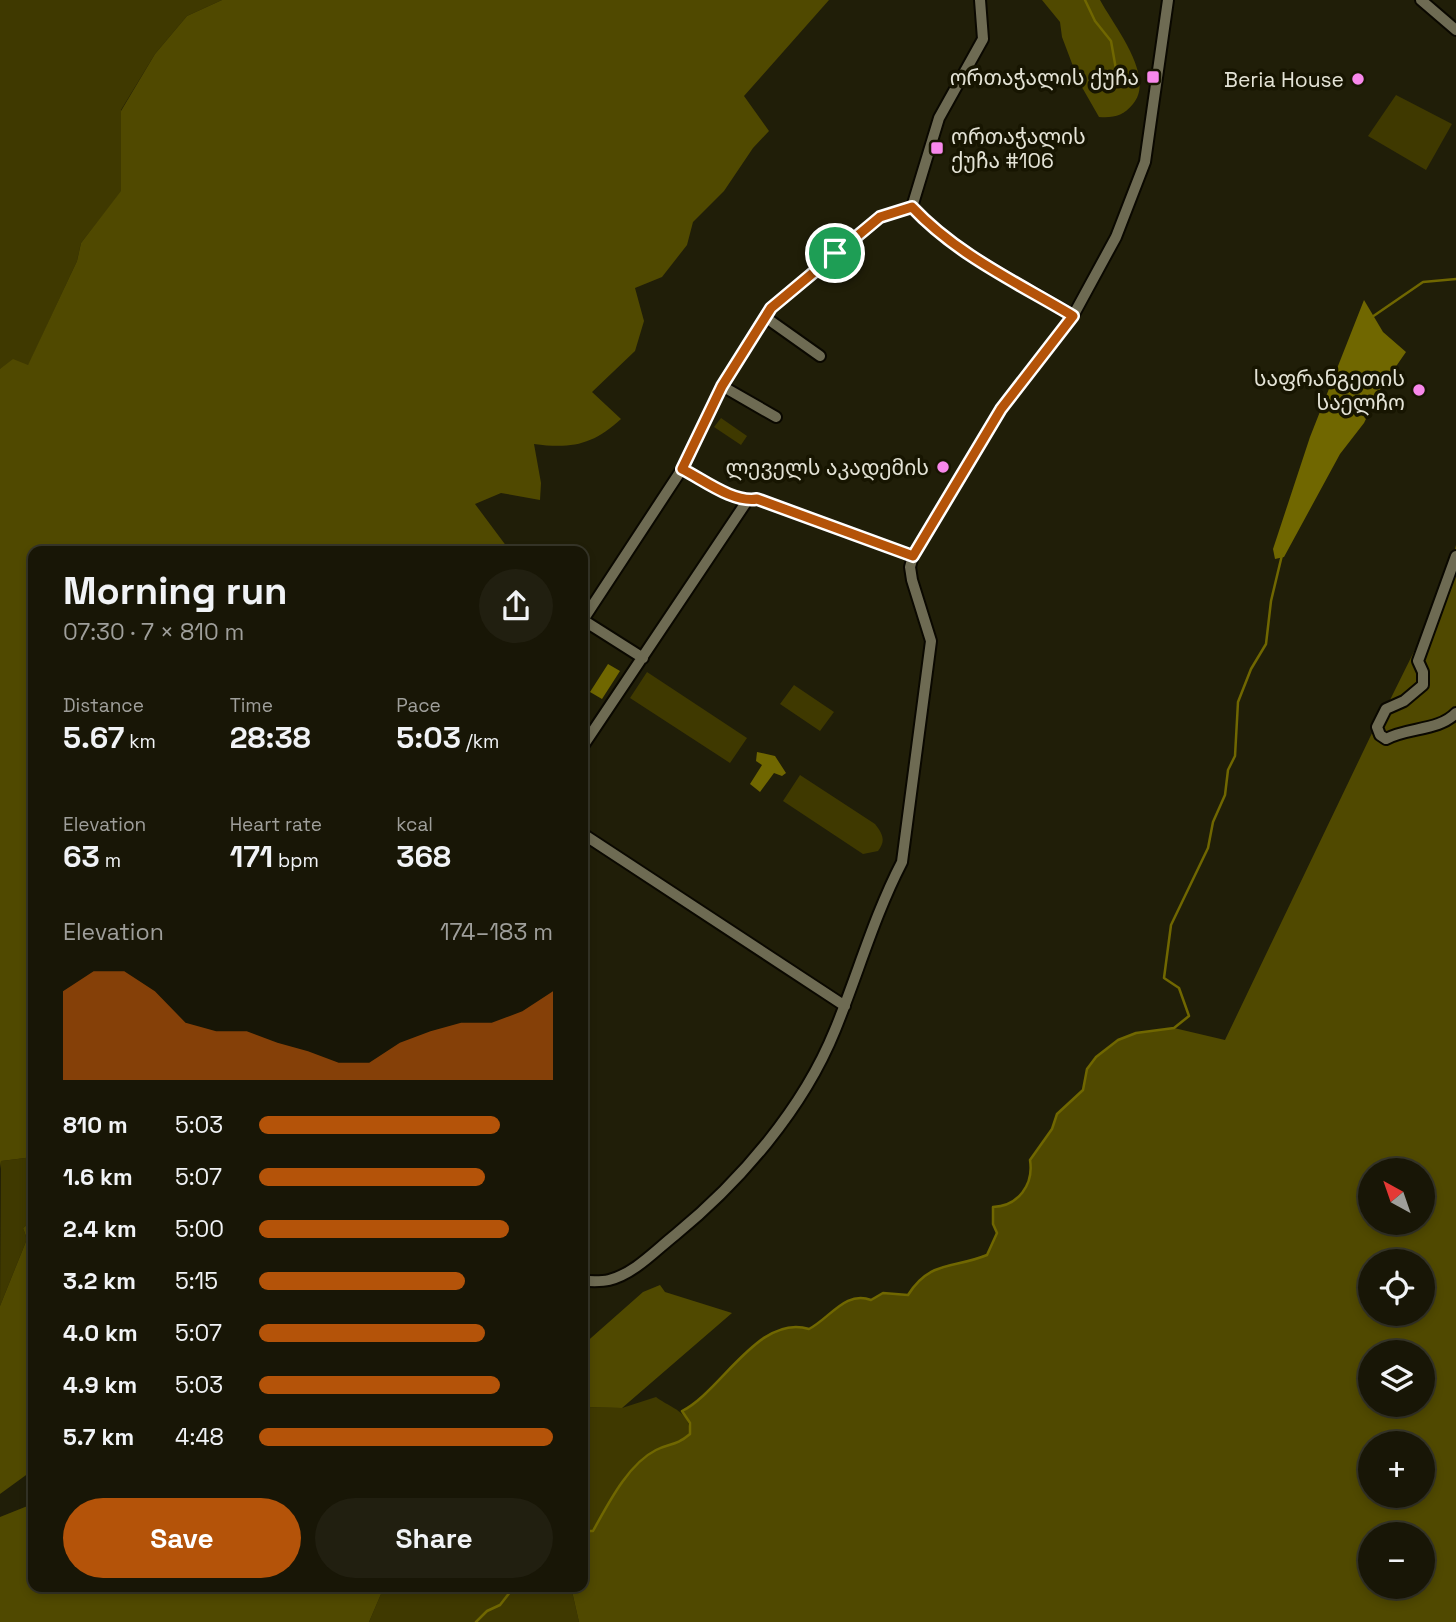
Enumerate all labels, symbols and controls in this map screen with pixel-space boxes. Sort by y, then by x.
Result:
place label: ორთაჭალის ქუჩა [950,64,1139,91]
place label: Beria House [1224,66,1344,93]
marker: ორთაჭალის ქუჩა [1145,69,1161,85]
marker: Beria House [1350,71,1366,87]
place label: ორთაჭალის ქუჩა #106 [951,123,1086,174]
marker: ორთაჭალის ქუჩა #106 [929,140,945,156]
pin [805,223,865,283]
icon: arrive [816,234,854,272]
place label: საფრანგეთის საელჩო [1254,365,1405,416]
marker: საფრანგეთის საელჩო [1411,382,1427,398]
place label: ლეველს აკადემის [725,454,929,481]
marker: ლეველს აკადემის [935,459,951,475]
text: Morning run [63,567,288,615]
button: share [479,569,553,643]
text: 07:30 · 7 × 810 m [63,617,244,647]
text: Distance [63,693,144,718]
text: Time [230,693,273,718]
text: Pace [396,693,441,718]
text: 5.67 [63,718,124,757]
text: 28:38 [230,718,311,757]
text: 5:03 [396,718,461,757]
text: km [124,729,156,754]
text: /km [461,729,499,754]
text: Elevation [63,812,146,837]
text: Heart rate [230,812,322,837]
text: kcal [396,812,433,837]
text: 63 [63,837,100,876]
text: 171 [230,837,273,876]
text: 368 [396,837,451,876]
text: m [100,848,121,873]
text: bpm [273,848,319,873]
text: Elevation [63,917,164,947]
text: 174–183 m [440,917,553,947]
text: 810 m [63,1110,128,1140]
text: 5:03 [175,1110,223,1140]
north arrow [1358,1158,1435,1236]
map controls [1358,1158,1435,1599]
text: 1.6 km [63,1162,133,1192]
text: 5:07 [175,1162,222,1192]
text: 2.4 km [63,1214,137,1244]
text: 5:00 [175,1214,224,1244]
button: locate [1358,1249,1435,1326]
text: 3.2 km [63,1266,136,1296]
text: 5:15 [175,1266,218,1296]
text: 4.0 km [63,1318,138,1348]
text: 5:07 [175,1318,222,1348]
button: layers [1358,1340,1435,1417]
text: 4.9 km [63,1370,137,1400]
text: 5:03 [175,1370,223,1400]
text: 5.7 km [63,1422,134,1452]
text: 4:48 [175,1422,224,1452]
button: + [1358,1431,1435,1508]
button: Save [63,1498,301,1578]
button: Share [315,1498,553,1578]
button: − [1358,1522,1435,1599]

